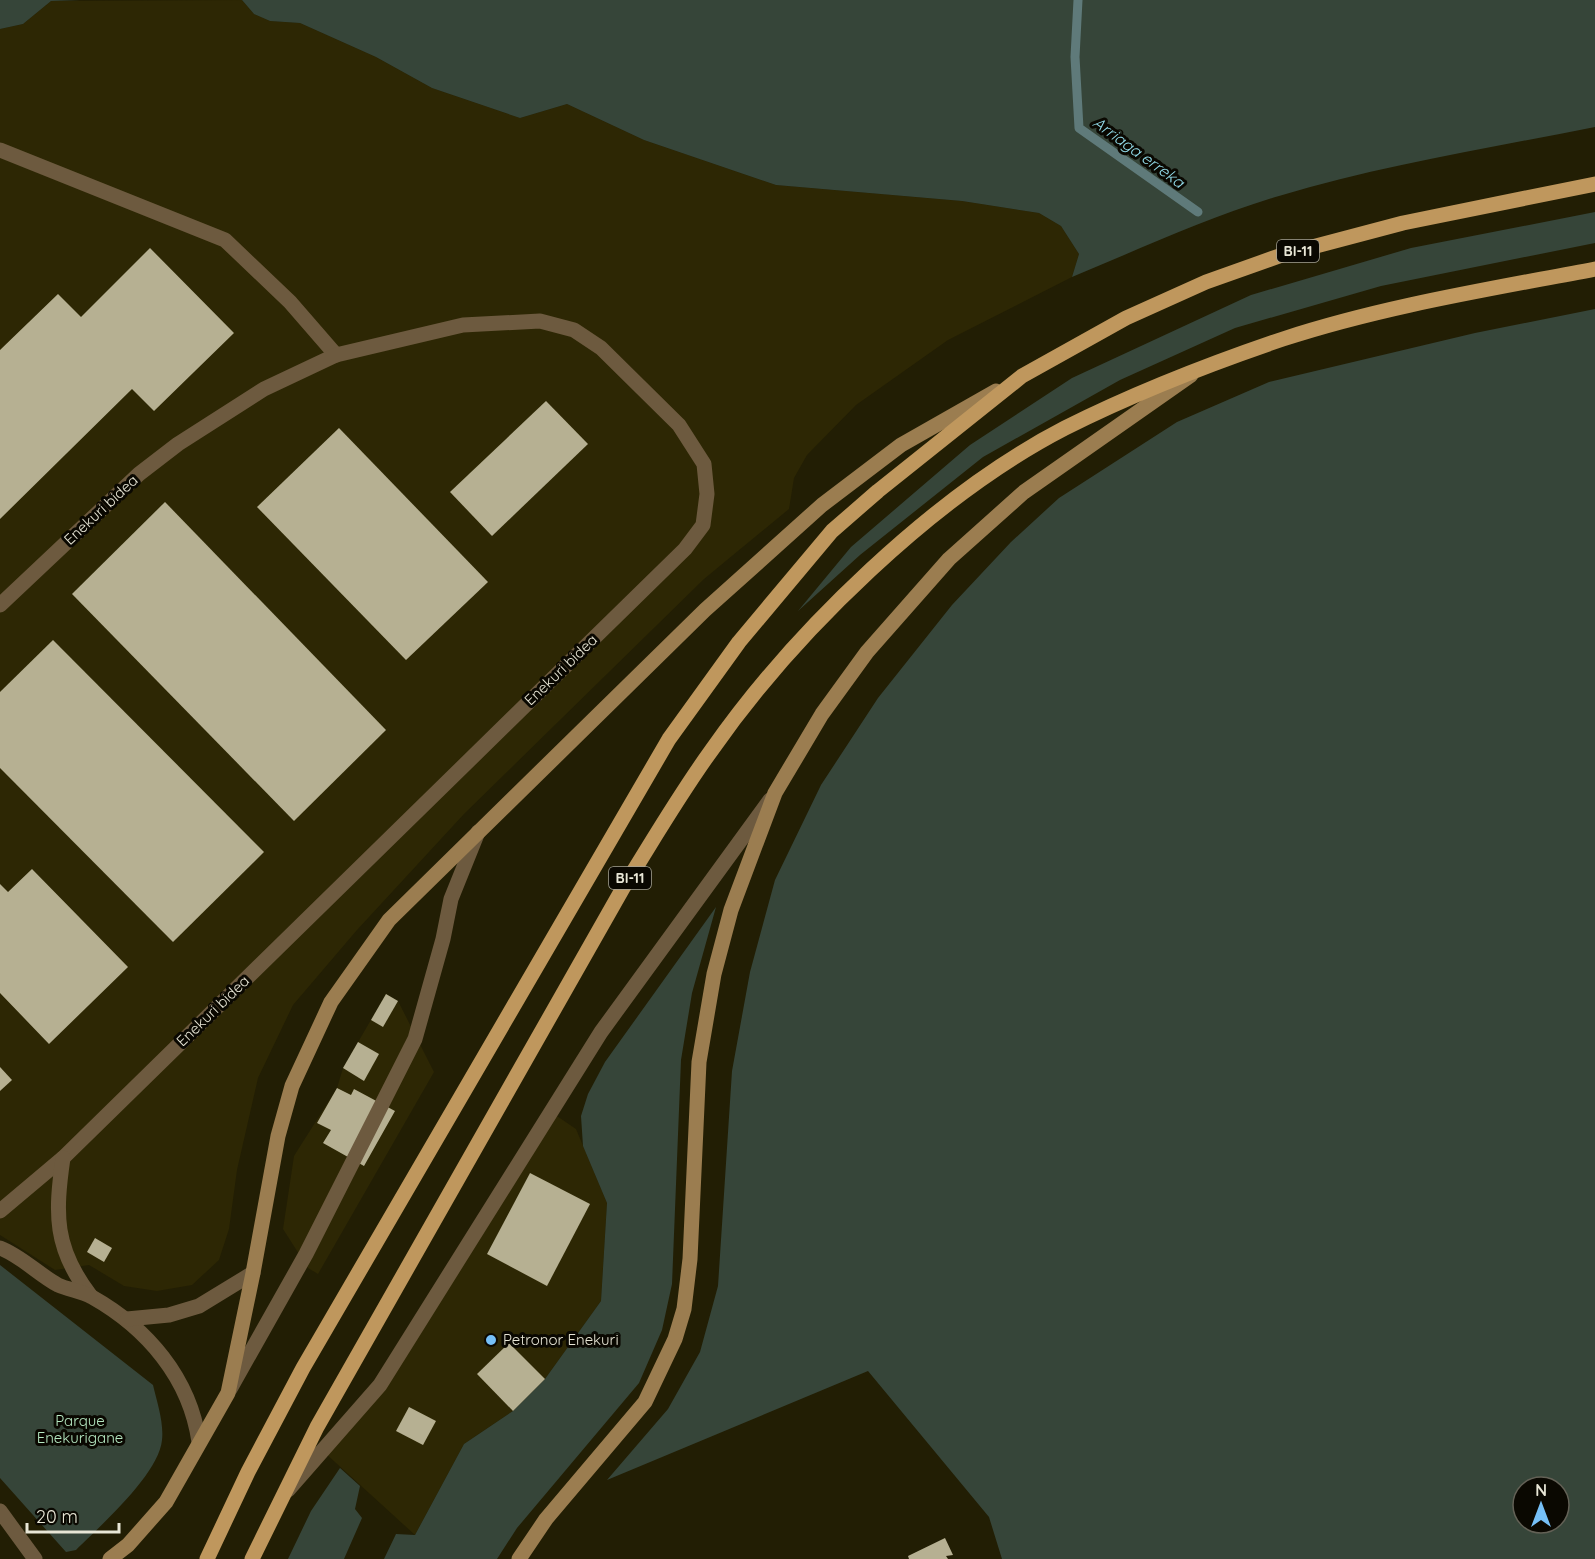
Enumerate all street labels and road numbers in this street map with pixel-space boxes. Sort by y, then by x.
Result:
road number: BI-11 [1277,240,1319,262]
street label: Enekuri bidea [60,471,142,549]
street label: Enekuri bidea [520,630,601,709]
road number: BI-11 [609,867,651,889]
street label: Enekuri bidea [172,971,253,1050]

